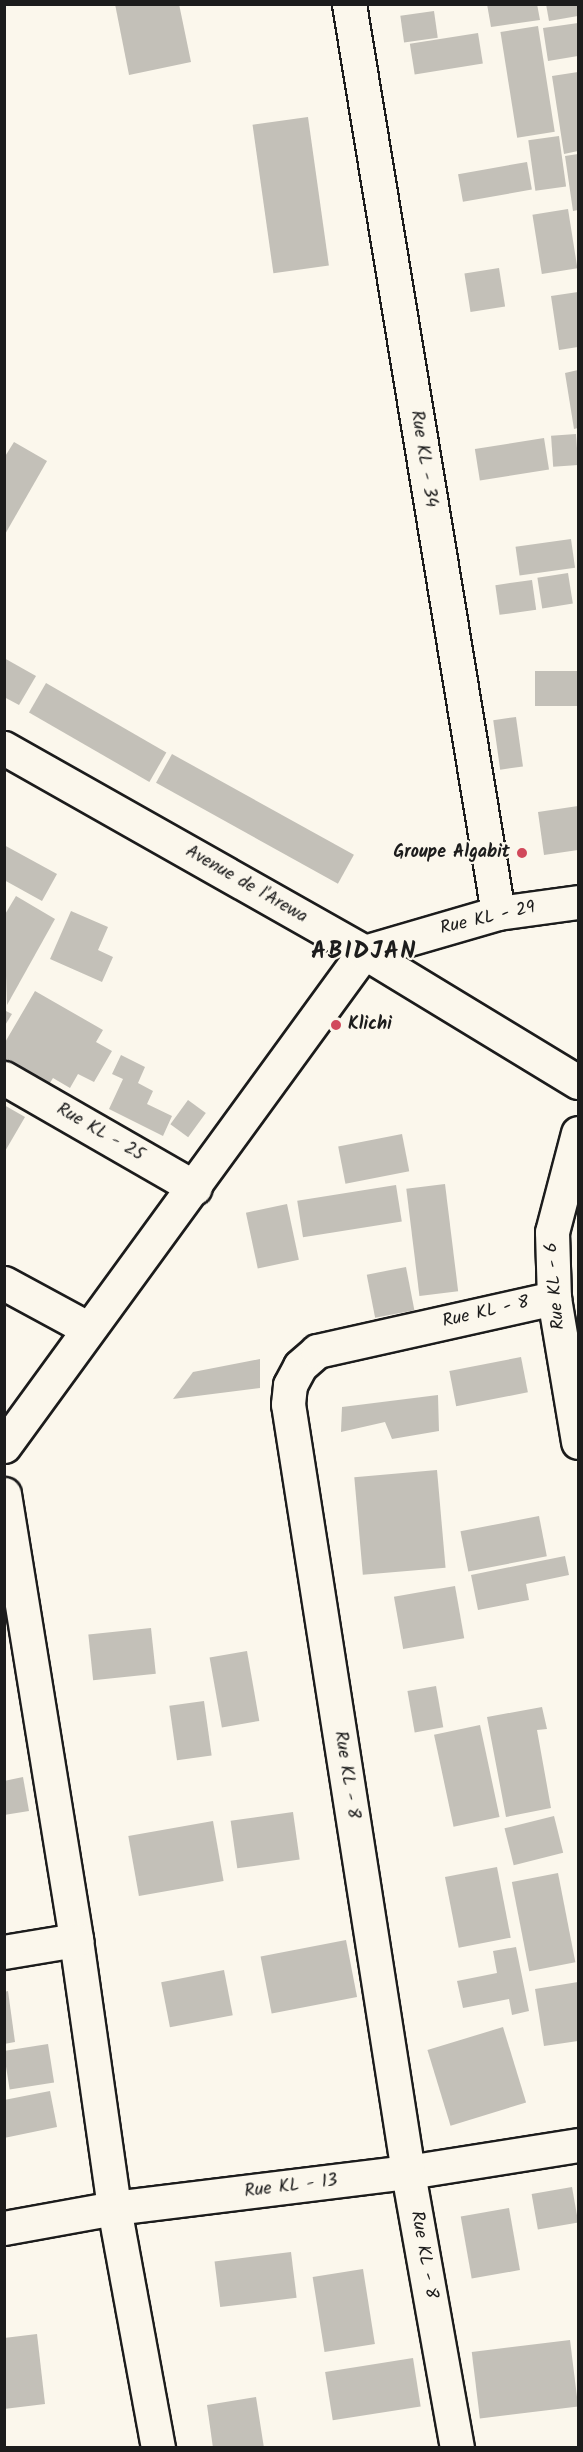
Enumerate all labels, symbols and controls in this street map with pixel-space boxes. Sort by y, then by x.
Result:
street label: Rue KL - 34 [405,409,441,509]
street label: Avenue de l'Arewa [181,841,311,929]
place label: Groupe Algabit [393,842,510,864]
marker: Groupe Algabit [515,846,529,860]
street label: Rue KL - 29 [438,898,538,940]
district label: ABIDJAN [311,938,417,966]
place label: Klichi [348,1014,392,1036]
marker: Klichi [329,1018,343,1032]
street label: Rue KL - 25 [52,1099,148,1167]
street label: Rue KL - 6 [541,1241,571,1331]
street label: Rue KL - 8 [440,1293,532,1333]
street label: Rue KL - 8 [328,1730,364,1820]
street label: Rue KL - 13 [243,2171,339,2203]
street label: Rue KL - 8 [405,2210,441,2300]

